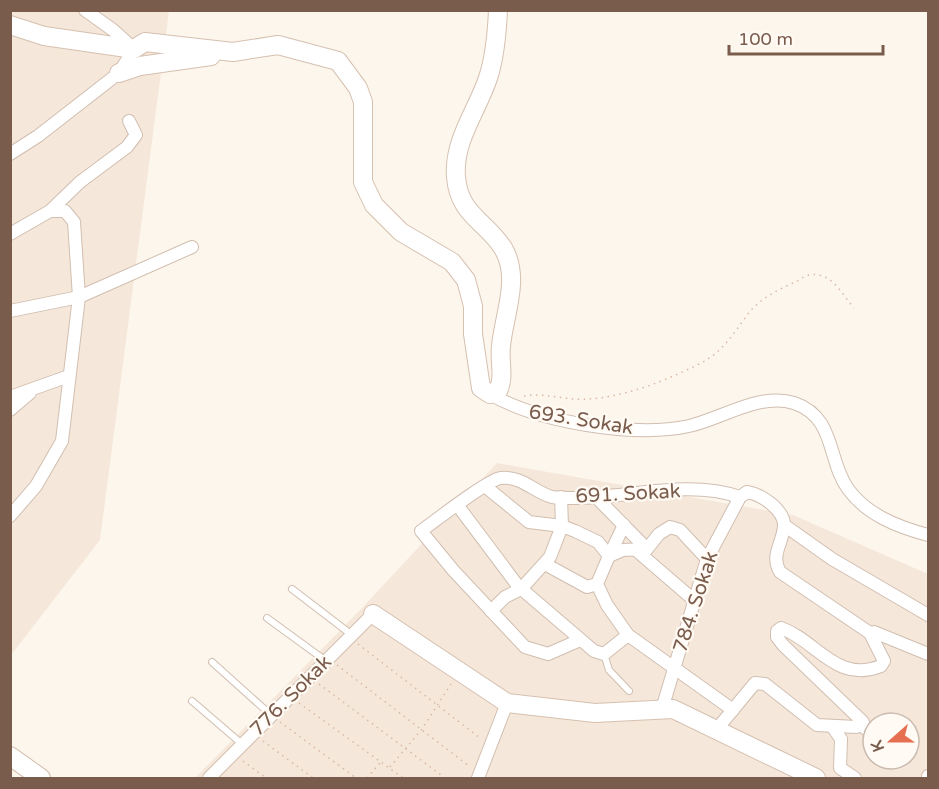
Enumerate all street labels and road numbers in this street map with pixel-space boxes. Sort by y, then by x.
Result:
street label: 693. Sokak [527,400,635,440]
street label: 691. Sokak [575,479,681,509]
street label: 784. Sokak [668,548,724,656]
street label: 776. Sokak [245,650,337,742]

